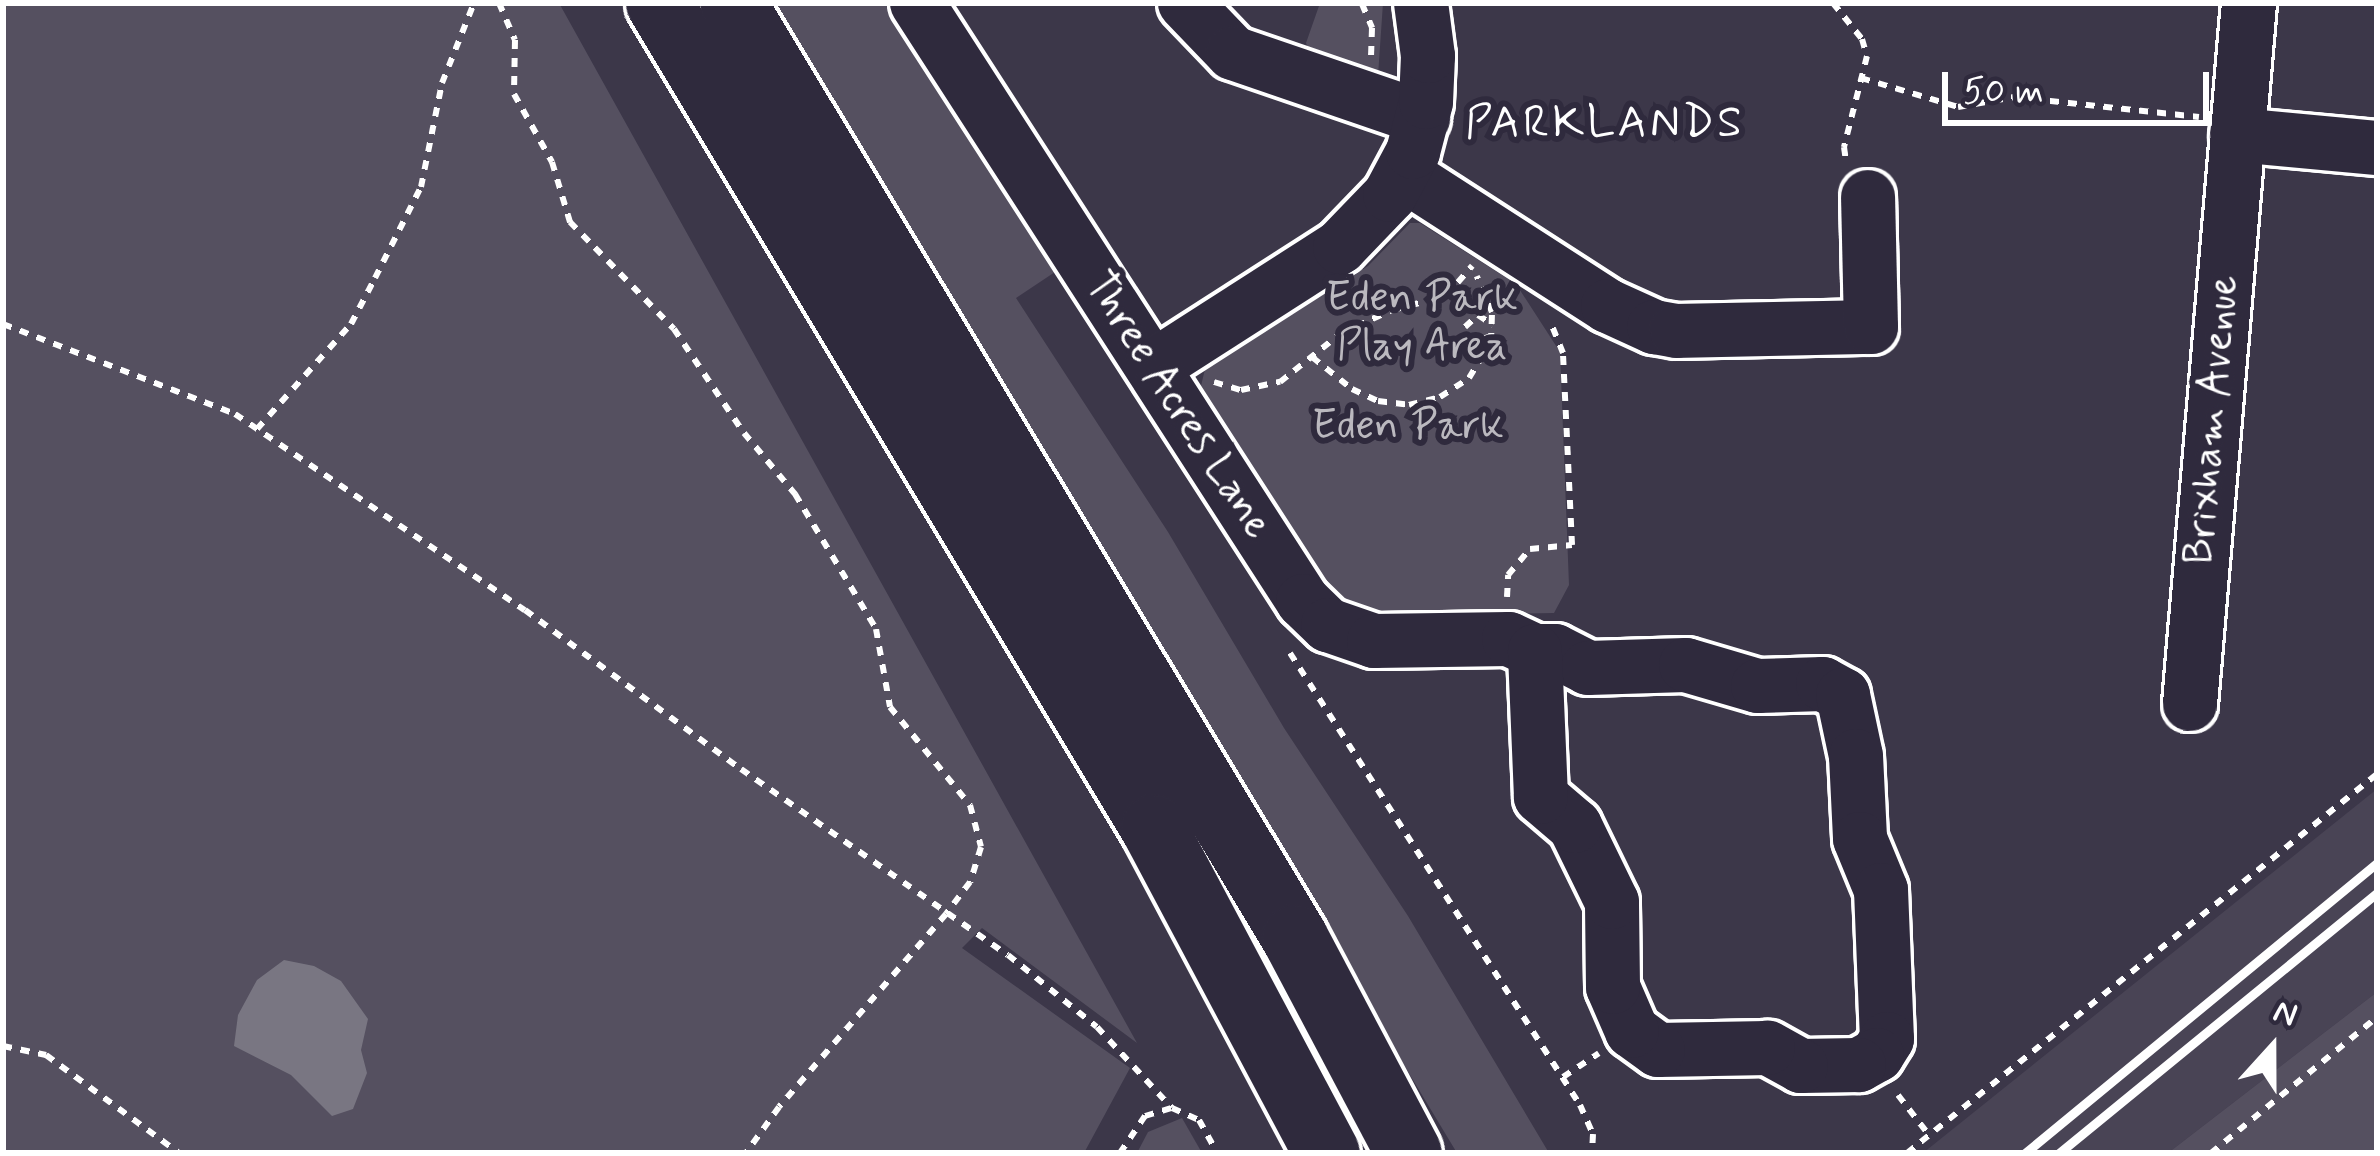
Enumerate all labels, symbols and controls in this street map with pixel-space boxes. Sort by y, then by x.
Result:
scale bar [1948,48,2215,122]
text: 50 m [1963,69,2044,116]
district label: PARKLANDS [1467,97,1743,151]
street label: Three Acres Lane [1072,262,1282,550]
street label: Brixham Avenue [2175,268,2251,572]
park label: Eden Park Play Area [1331,274,1513,372]
park label: Eden Park [1317,402,1499,452]
north arrow [2212,988,2332,1108]
text: N [2267,990,2303,1039]

